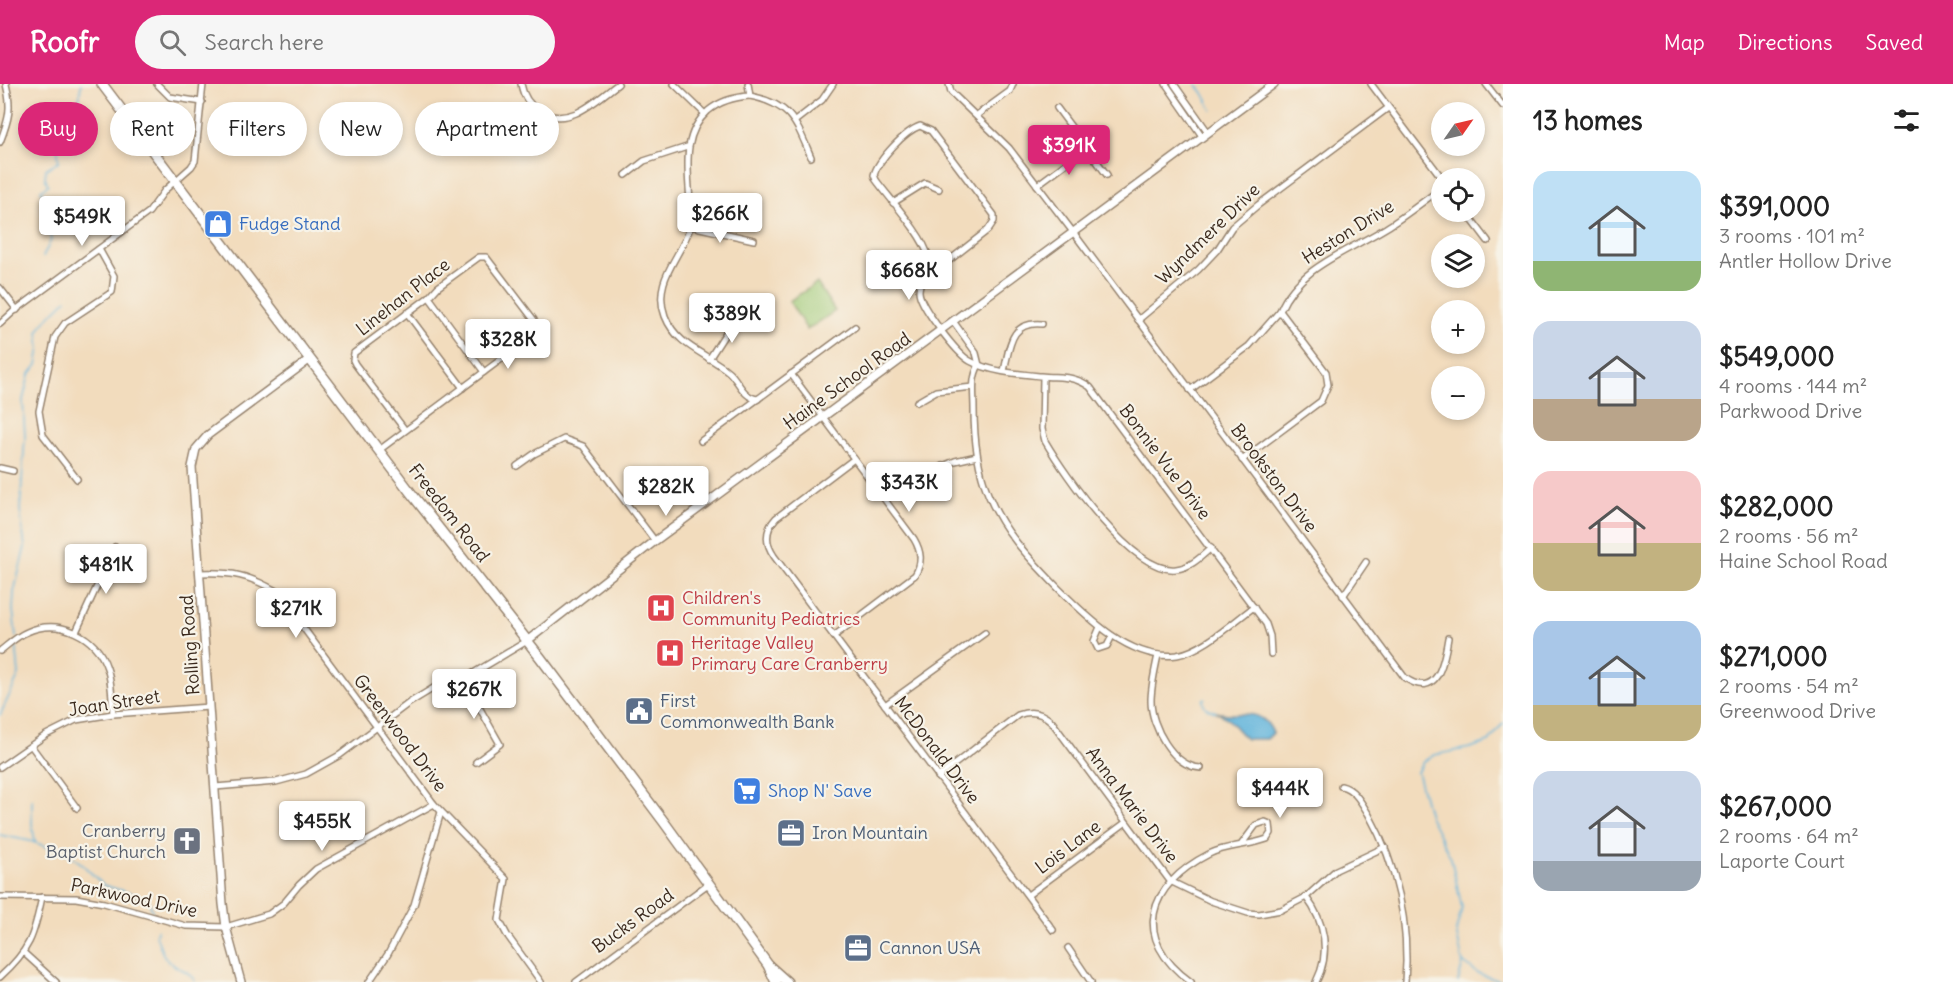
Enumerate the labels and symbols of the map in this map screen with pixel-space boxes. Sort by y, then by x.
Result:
north arrow [1431,102,1485,156]
pin: $391K [1027,125,1111,176]
street label: Wyndmere Drive [1151,178,1265,289]
pin: $266K [678,193,762,244]
street label: Heston Drive [1297,194,1398,269]
pin: $549K [40,196,124,247]
shop icon: Fudge Stand [202,208,234,240]
place label: Fudge Stand [239,212,341,235]
pin: $668K [867,250,951,301]
street label: Linehan Place [351,253,454,340]
pin: $389K [690,293,774,344]
pin: $328K [466,319,550,370]
street label: Haine School Road [778,326,915,435]
street label: Bonnie Vue Drive [1115,399,1216,524]
street label: Brookston Drive [1226,419,1323,537]
street label: Freedom Road [404,459,495,567]
pin: $343K [867,462,951,513]
pin: $282K [624,466,708,517]
pin: $481K [64,544,148,595]
place label: Children's Community Pediatrics [682,586,860,630]
pin: $271K [254,588,338,639]
hospital icon: Children's Community Pediatrics [645,592,677,624]
street label: Rolling Road [174,594,204,696]
place label: Heritage Valley Primary Care Cranberry [691,631,888,675]
hospital icon: Heritage Valley Primary Care Cranberry [654,637,686,669]
street label: Greenwood Drive [349,669,452,796]
pin: $267K [432,669,516,720]
street label: Joan Street [67,684,161,721]
place label: First Commonwealth Bank [660,689,834,733]
street label: McDonald Drive [890,691,985,808]
public building icon: First Commonwealth Bank [623,695,655,727]
street label: Anna Marie Drive [1081,742,1184,867]
pin: $444K [1238,768,1322,819]
supermarket icon: Shop N' Save [731,775,763,807]
place label: Shop N' Save [768,779,872,802]
pin: $455K [280,801,364,852]
street label: Lois Lane [1030,814,1105,879]
office icon: Iron Mountain [775,817,807,849]
place label: Cranberry Baptist Church [46,819,166,863]
place label: Iron Mountain [812,821,928,844]
church icon: Cranberry Baptist Church [171,825,203,857]
street label: Parkwood Drive [69,873,200,922]
street label: Bucks Road [587,883,678,958]
office icon: Cannon USA [842,932,874,964]
place label: Cannon USA [879,936,981,959]

